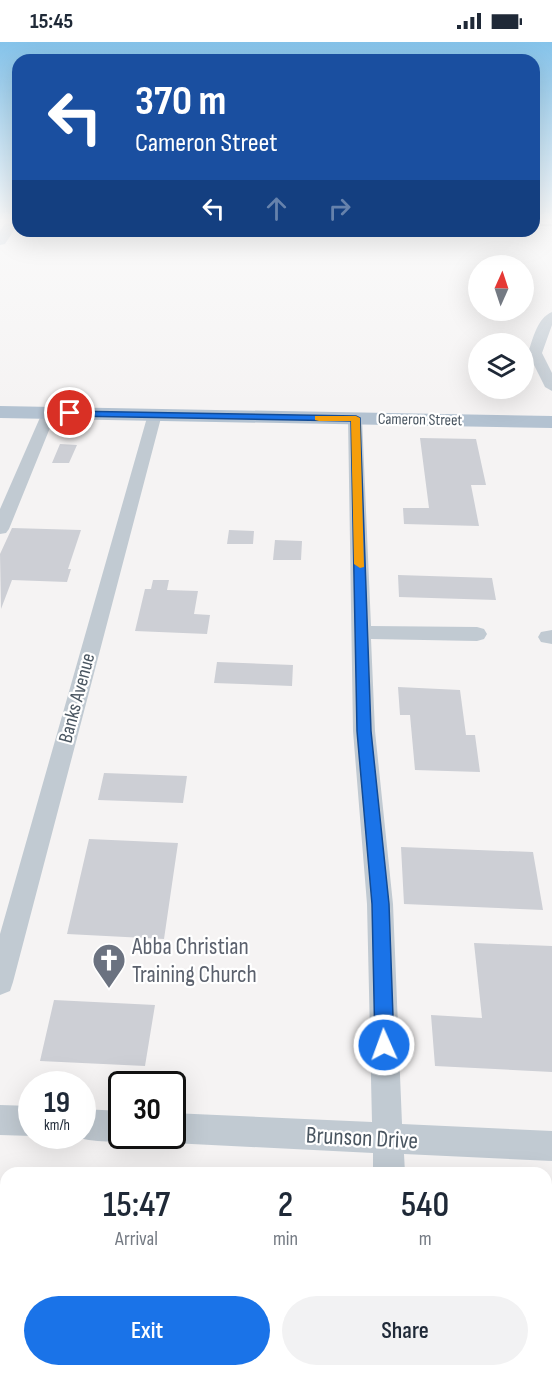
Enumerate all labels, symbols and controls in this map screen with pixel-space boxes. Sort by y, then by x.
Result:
text: 15:45 [30,8,73,35]
text: 370 m [135,76,226,127]
icon: left [36,78,114,156]
text: Cameron Street [135,127,278,159]
icon: left [197,192,230,225]
icon: ahead [260,192,293,225]
icon: right [323,192,356,225]
north arrow [468,255,534,321]
map controls [468,255,534,399]
button: layers [468,333,534,399]
pin [44,387,95,438]
icon: arrive [53,396,86,429]
street label: Cameron Street [378,410,463,430]
street label: Banks Avenue [54,651,100,745]
place label: Abba Christian Training Church [131,932,257,989]
church icon: Abba Christian Training Church [91,942,127,989]
position arrow [352,1013,416,1077]
speed limit sign: 30 [108,1071,186,1149]
text: 19 [44,1085,70,1121]
text: km/h [44,1116,70,1135]
street label: Brunson Drive [305,1121,419,1155]
text: 15:47 [103,1184,170,1227]
text: 2 [278,1184,293,1227]
text: 540 [401,1184,449,1227]
text: Arrival [115,1227,158,1251]
text: min [273,1227,298,1251]
text: m [419,1227,431,1251]
button: Exit [24,1296,270,1365]
button: Share [282,1296,528,1365]

